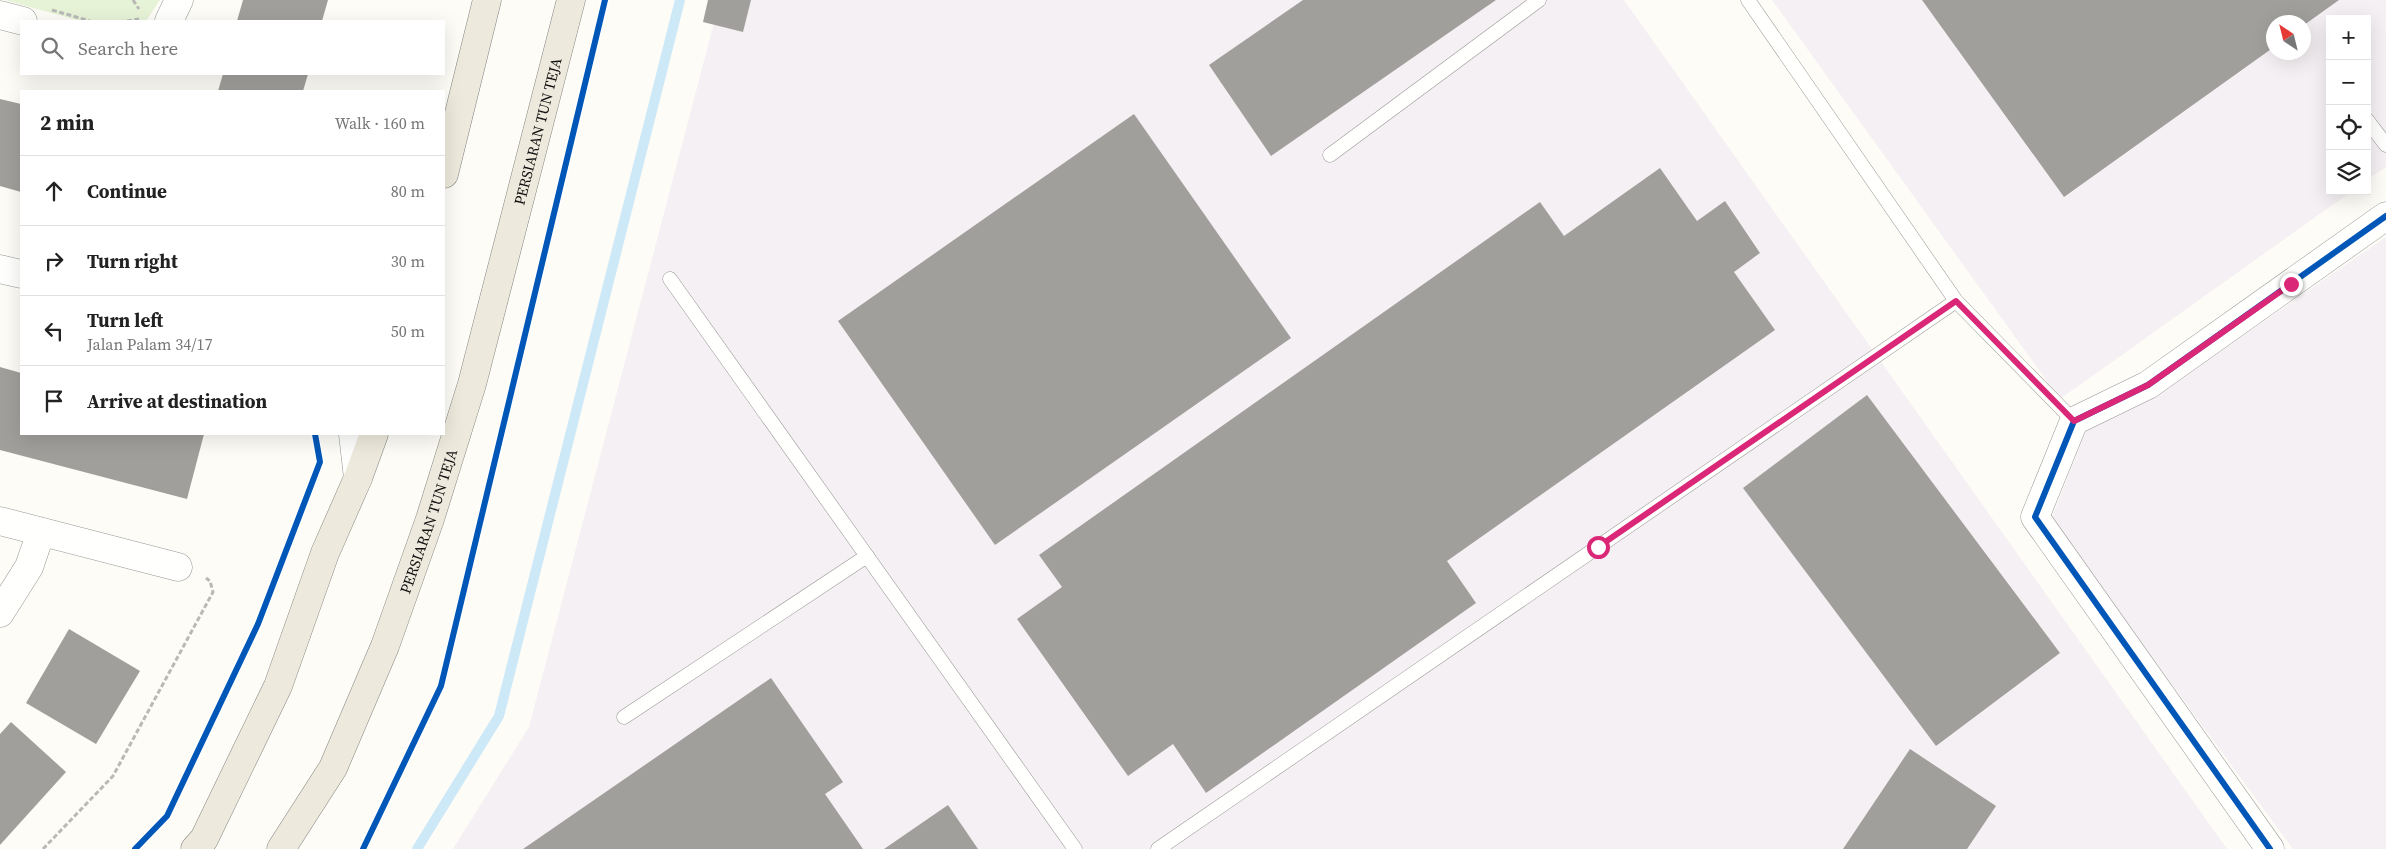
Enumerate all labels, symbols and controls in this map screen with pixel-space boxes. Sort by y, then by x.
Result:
north arrow [2266,15,2311,60]
map controls [2326,15,2371,195]
button: + [2326,15,2371,60]
search box [20,20,445,75]
icon: search [38,34,66,62]
text: Search here [78,35,178,61]
street label: PERSIARAN TUN TEJA [508,55,566,207]
button: − [2326,60,2371,105]
button: locate [2326,105,2371,150]
text: 2 min [40,108,95,137]
text: Walk · 160 m [335,112,425,134]
button: layers [2326,150,2371,195]
icon: ahead [40,177,68,205]
text: Continue [87,178,167,204]
text: 80 m [391,180,425,202]
icon: right [40,247,68,275]
text: Turn right [87,248,178,274]
text: 30 m [391,250,425,272]
route end [2280,273,2303,296]
text: Turn left [87,307,163,333]
icon: left [40,317,68,345]
text: 50 m [391,320,425,342]
text: Jalan Palam 34/17 [87,333,212,355]
icon: arrive [40,387,68,415]
text: Arrive at destination [87,388,267,414]
street label: PERSIARAN TUN TEJA [394,446,462,596]
route start [1587,536,1610,559]

